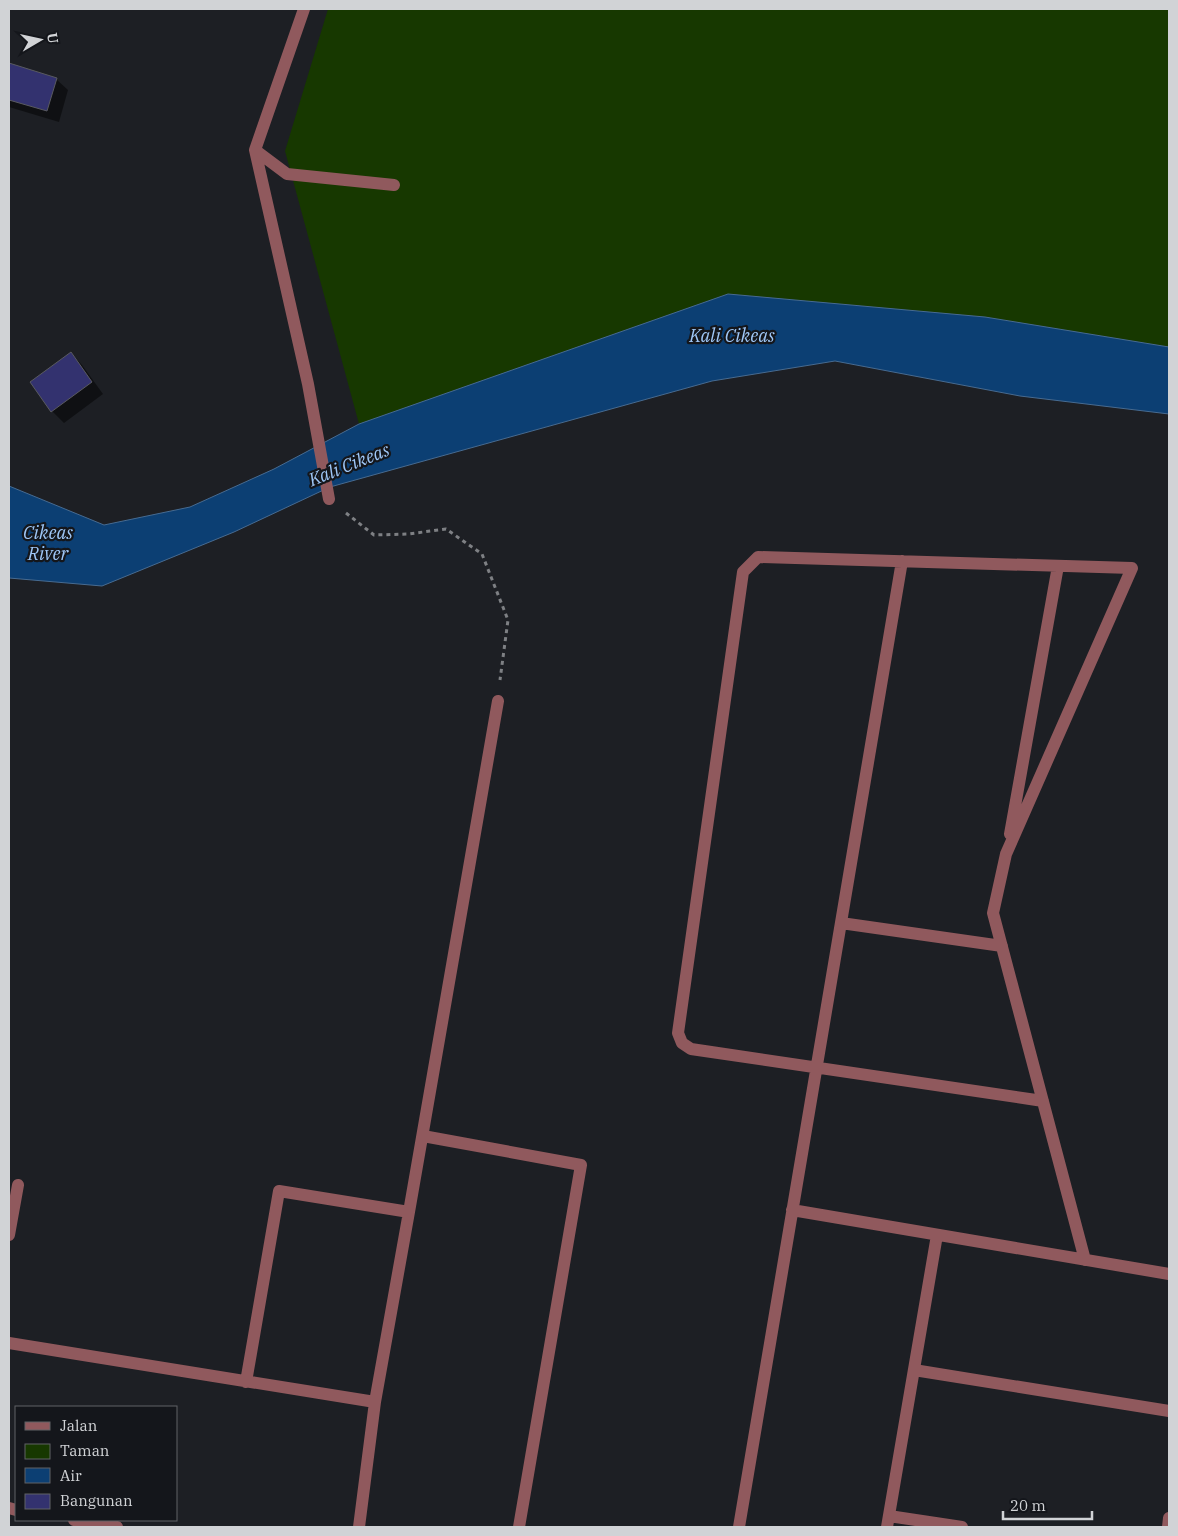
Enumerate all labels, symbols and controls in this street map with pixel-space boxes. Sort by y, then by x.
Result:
north arrow [15,15,65,65]
text: U [43,31,63,45]
water label: Kali Cikeas [688,324,775,347]
water label: Kali Cikeas [304,438,393,492]
water label: Cikeas River [23,521,73,565]
legend [15,1406,178,1521]
text: Jalan [60,1416,98,1435]
text: Taman [60,1441,110,1460]
text: Air [60,1466,82,1485]
scale bar [1003,1488,1092,1520]
text: Bangunan [60,1491,133,1510]
text: 20 m [1010,1496,1046,1515]

